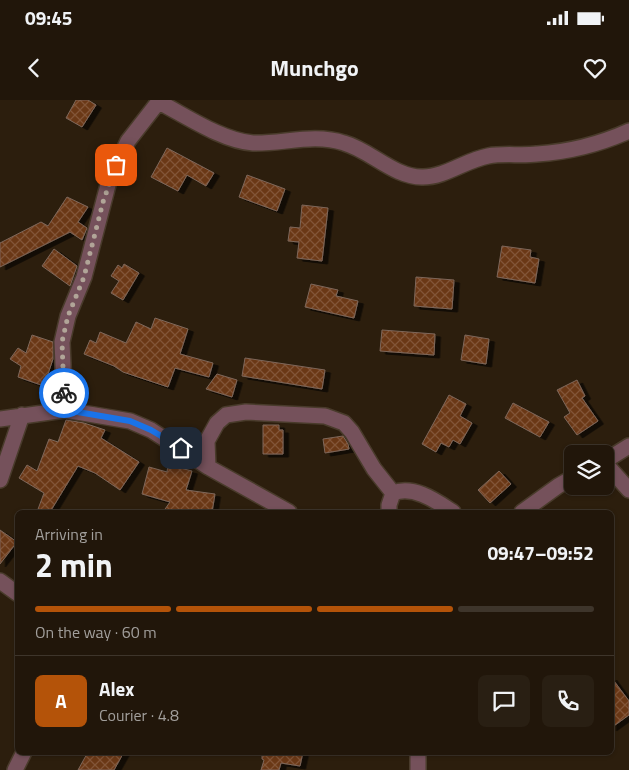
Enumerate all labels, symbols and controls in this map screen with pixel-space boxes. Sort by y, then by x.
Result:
text: 09:45 [25,3,72,32]
text: Munchgo [270,51,359,85]
icon: back [20,54,48,82]
icon: heart [581,54,609,82]
pin [95,144,137,186]
icon: bag [102,151,130,179]
courier [39,368,89,418]
icon: bike [50,379,78,407]
pin [160,427,202,469]
icon: home [167,434,195,462]
map controls [564,445,614,495]
button: layers [564,445,614,495]
text: Arriving in [35,522,103,546]
text: 09:47–09:52 [487,538,594,567]
text: 2 min [35,541,113,589]
text: On the way · 60 m [35,620,157,644]
text: Alex [99,674,134,703]
button: chat [478,675,530,727]
button: phone [542,675,594,727]
text: A [55,686,67,715]
text: Courier · 4.8 [99,703,179,727]

